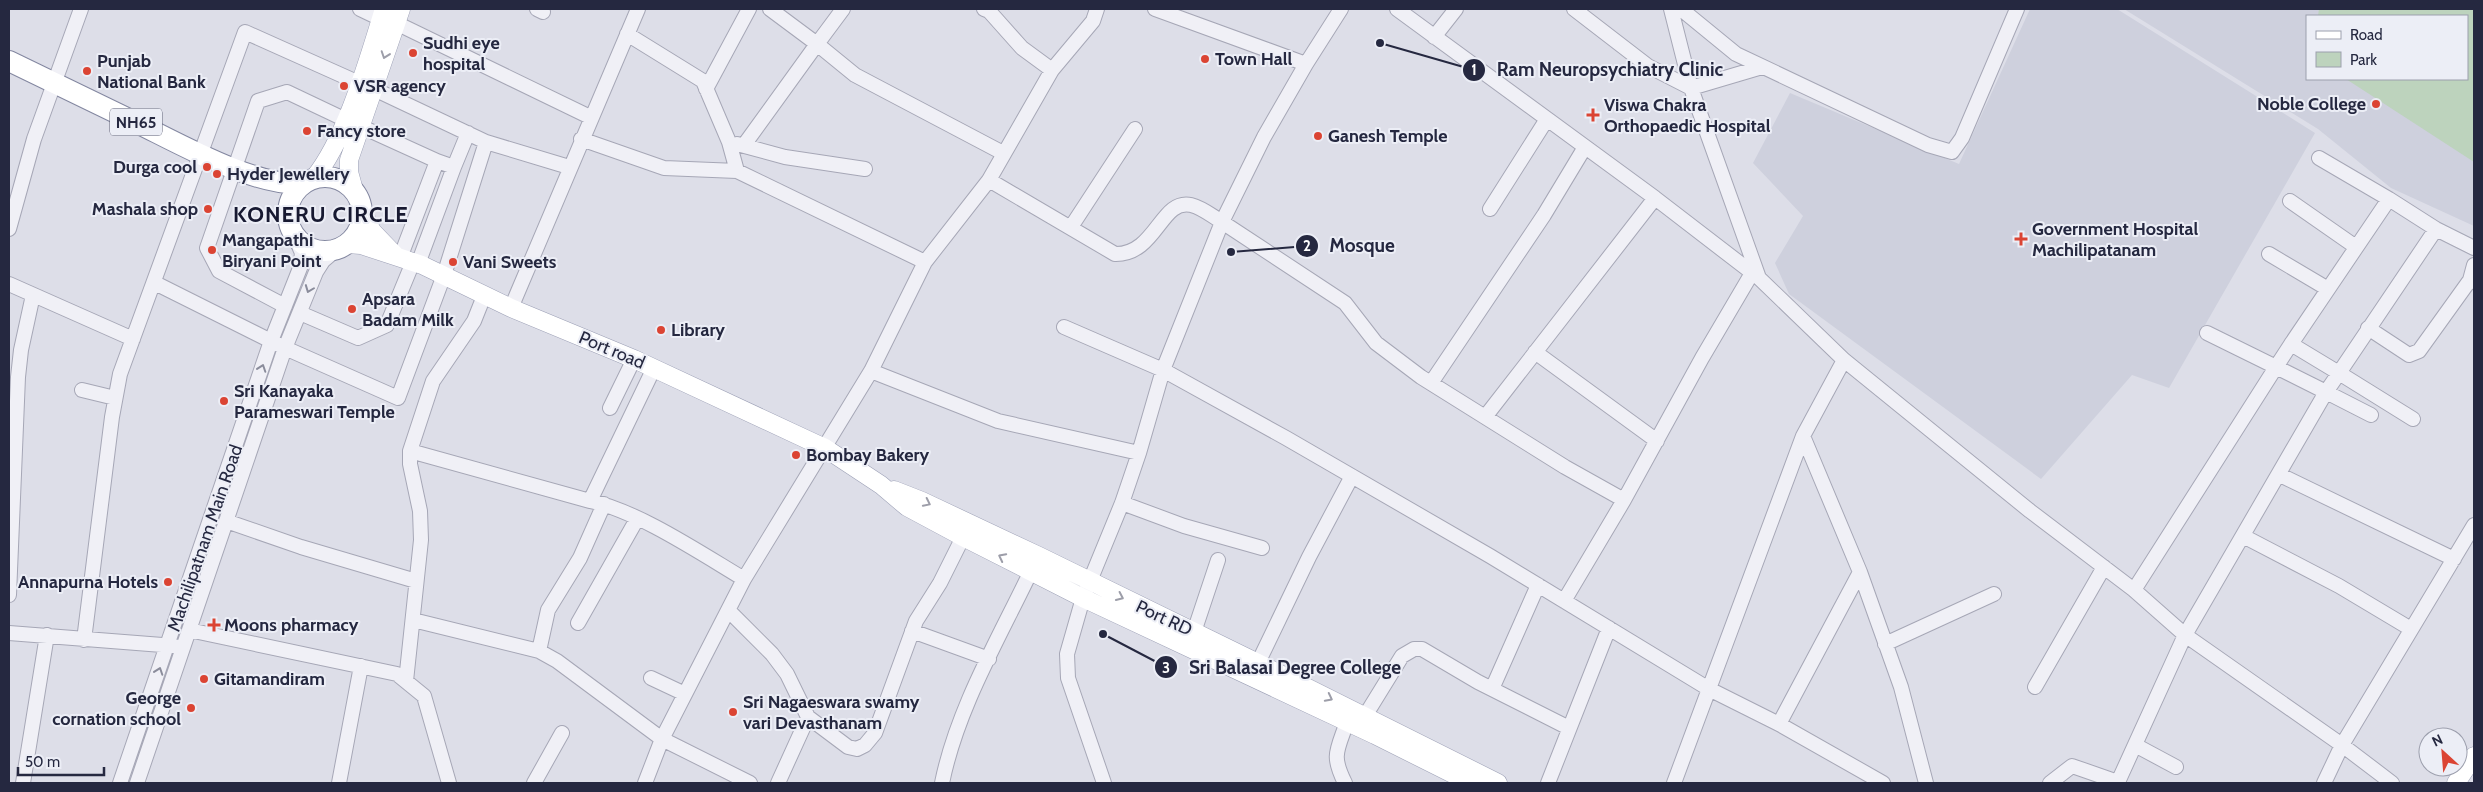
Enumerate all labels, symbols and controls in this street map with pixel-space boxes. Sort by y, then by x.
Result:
legend [2306,15,2468,80]
text: Road [2350,26,2383,44]
place label: Sudhi eye hospital [423,32,500,75]
marker: Sudhi eye hospital [407,47,419,59]
place label: Town Hall [1215,48,1293,70]
place label: Punjab National Bank [97,50,206,93]
one-way arrow [381,50,391,59]
text: Park [2350,51,2377,69]
marker: Town Hall [1199,53,1211,65]
callout: Ram Neuropsychiatry Clinic [1461,53,1733,87]
text: Ram Neuropsychiatry Clinic [1497,58,1724,81]
text: 1 [1471,61,1477,79]
marker: Punjab National Bank [81,65,93,77]
place label: VSR agency [354,75,446,97]
marker: VSR agency [338,80,350,92]
place label: Noble College [2257,93,2366,115]
place label: Viswa Chakra Orthopaedic Hospital [1604,94,1771,137]
marker: Noble College [2370,98,2382,110]
road number: NH65 [110,108,162,136]
marker: Viswa Chakra Orthopaedic Hospital [1586,108,1600,122]
place label: Fancy store [317,120,406,142]
marker: Fancy store [301,125,313,137]
place label: Ganesh Temple [1328,125,1448,147]
marker: Ganesh Temple [1312,130,1324,142]
place label: Durga cool [113,156,197,178]
marker: Durga cool [201,161,213,173]
place label: Hyder Jewellery [227,163,350,185]
marker: Hyder Jewellery [211,168,223,180]
place label: Mashala shop [92,198,198,220]
district label: KONERU CIRCLE [233,201,409,228]
marker: Mashala shop [202,203,214,215]
place label: Government Hospital Machilipatanam [2032,218,2198,261]
place label: Mangapathi Biryani Point [222,229,321,272]
callout: Mosque [1294,229,1405,263]
marker: Government Hospital Machilipatanam [2014,232,2028,246]
text: Mosque [1329,234,1395,257]
text: 2 [1303,237,1311,255]
marker: Mangapathi Biryani Point [206,244,218,256]
place label: Vani Sweets [463,251,557,273]
marker: Vani Sweets [447,256,459,268]
one-way arrow [305,284,315,293]
place label: Apsara Badam Milk [362,288,454,331]
marker: Apsara Badam Milk [346,303,358,315]
place label: Library [671,319,725,341]
marker: Library [655,324,667,336]
street label: Port road [576,326,648,374]
one-way arrow [256,364,266,373]
place label: Sri Kanayaka Parameswari Temple [234,380,395,423]
marker: Sri Kanayaka Parameswari Temple [218,395,230,407]
street label: Machilipatnam Main Road [163,442,247,634]
place label: Bombay Bakery [806,444,930,466]
marker: Bombay Bakery [790,449,802,461]
one-way arrow [922,497,931,508]
one-way arrow [998,553,1007,563]
place label: Annapurna Hotels [18,571,158,593]
marker: Annapurna Hotels [162,576,174,588]
one-way arrow [1115,591,1124,601]
street label: Port RD [1132,595,1196,641]
place label: Moons pharmacy [224,614,359,636]
marker: Moons pharmacy [208,619,220,631]
callout: Sri Balasai Degree College [1154,650,1411,684]
text: Sri Balasai Degree College [1189,656,1401,679]
text: 3 [1162,659,1170,677]
one-way arrow [153,667,163,676]
place label: Gitamandiram [214,668,325,690]
marker: Gitamandiram [198,673,210,685]
place label: George cornation school [52,687,181,730]
place label: Sri Nagaeswara swamy vari Devasthanam [743,691,920,734]
one-way arrow [1324,692,1333,702]
marker: George cornation school [185,702,197,714]
marker: Sri Nagaeswara swamy vari Devasthanam [727,706,739,718]
north arrow [2418,727,2468,777]
text: N [2429,730,2446,751]
scale bar [18,744,104,776]
text: 50 m [25,753,60,771]

